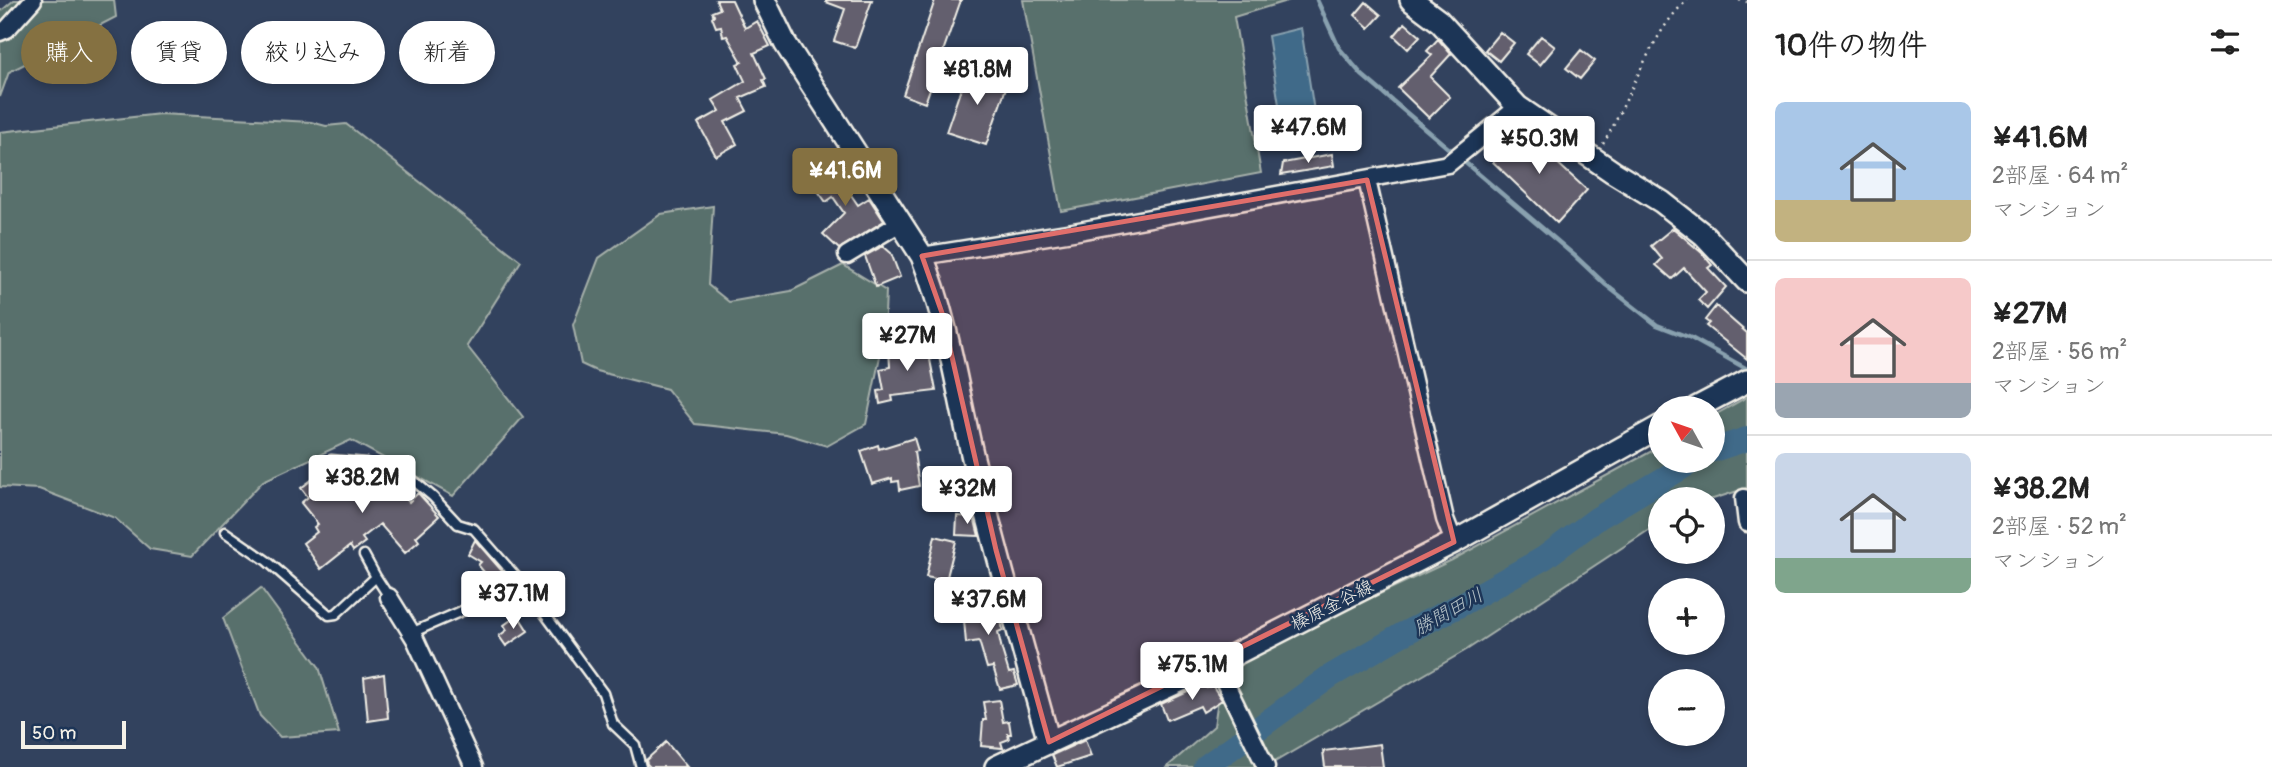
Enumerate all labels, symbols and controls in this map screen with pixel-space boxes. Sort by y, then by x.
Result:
chip: 購入 [21,21,117,84]
chip: 賃貸 [131,21,227,84]
chip: 絞り込み [241,21,385,84]
chip: 新着 [399,21,495,84]
icon: filters [2206,23,2244,61]
text: 10件の物件 [1775,27,1927,64]
pin: ¥81.8M [920,48,1034,107]
text: ¥81.8M [942,55,1012,84]
pin: ¥47.6M [1251,106,1365,165]
text: ¥47.6M [1270,113,1346,142]
pin: ¥50.3M [1482,116,1596,176]
text: ¥41.6M [1992,119,2088,156]
text: ¥50.3M [1500,124,1578,153]
icon: home [1831,130,1915,214]
pin: ¥41.6M [788,148,902,208]
text: ¥41.6M [808,156,882,185]
text: 2部屋 · 64 m² [1992,161,2128,190]
text: マンション [1992,195,2106,224]
text: ¥27M [1992,295,2067,332]
icon: home [1831,306,1915,390]
pin: ¥27M [866,314,948,373]
text: ¥27M [878,321,936,350]
text: 2部屋 · 56 m² [1992,337,2127,366]
text: マンション [1992,371,2106,400]
north arrow [1648,396,1726,472]
map controls [1648,396,1725,746]
pin: ¥38.2M [305,456,419,515]
text: ¥38.2M [325,463,399,492]
pin: ¥32M [926,466,1008,526]
text: ¥38.2M [1992,470,2090,507]
text: ¥32M [938,474,996,503]
icon: home [1831,481,1915,565]
button: locate [1648,487,1725,564]
text: 2部屋 · 52 m² [1992,512,2127,541]
text: マンション [1992,546,2106,575]
pin: ¥37.1M [456,572,570,631]
street label: 榛原金谷線 [1287,575,1378,636]
pin: ¥37.6M [931,578,1045,637]
button: + [1648,578,1725,655]
text: ¥37.1M [477,579,549,608]
water label: 勝間田川 [1409,583,1488,641]
text: ¥37.6M [950,585,1026,614]
pin: ¥75.1M [1135,642,1249,702]
text: ¥75.1M [1156,650,1228,679]
button: − [1648,669,1725,746]
scale bar [21,718,126,750]
text: 50 m [32,721,76,745]

